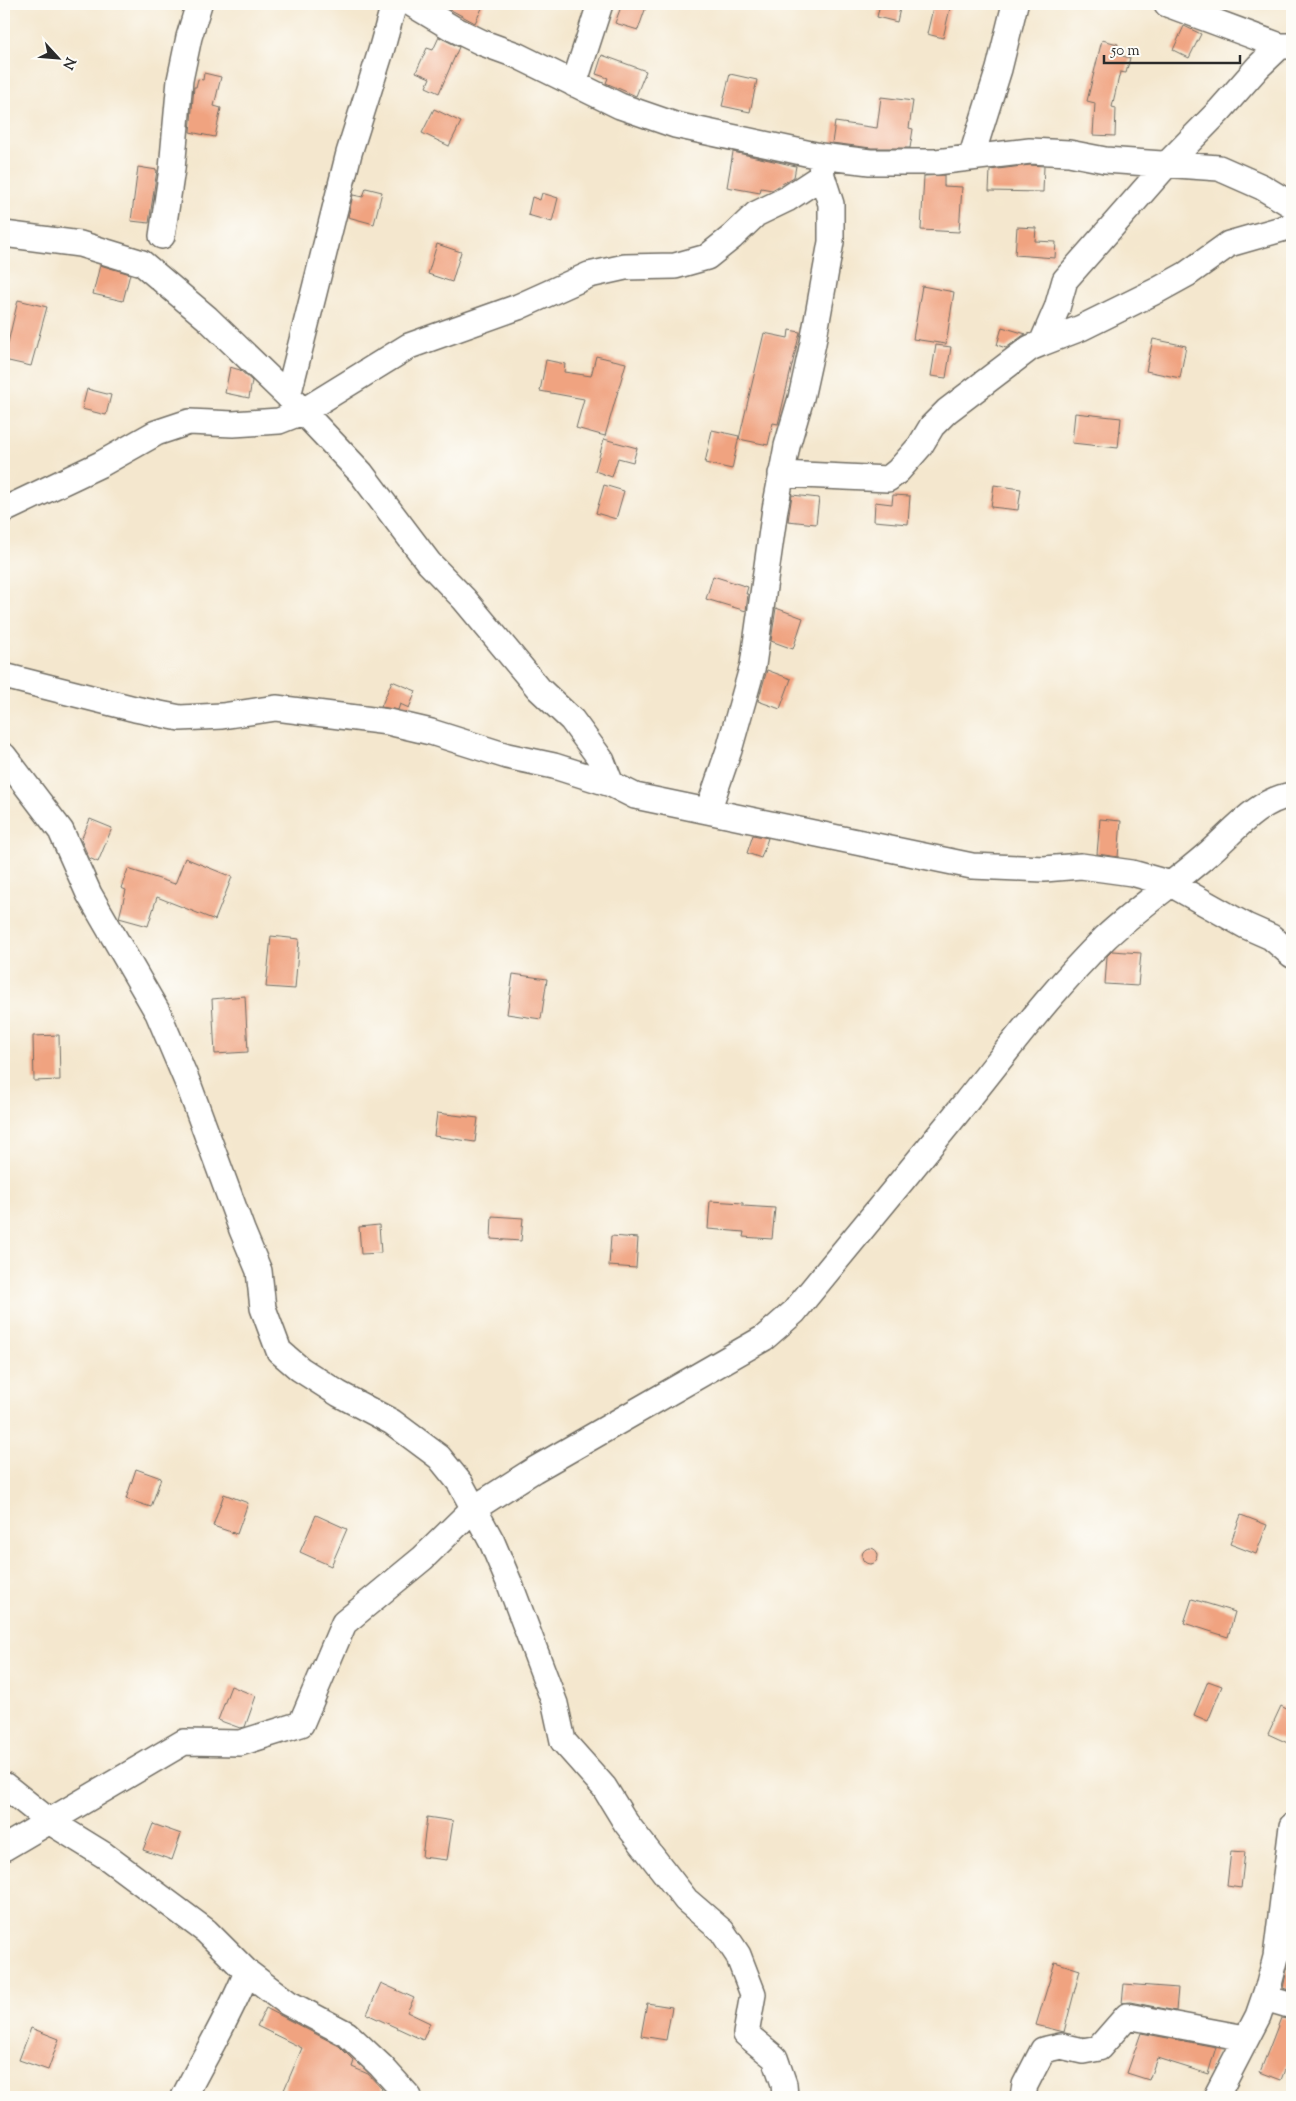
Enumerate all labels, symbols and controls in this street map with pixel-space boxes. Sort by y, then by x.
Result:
north arrow [32,32,82,82]
scale bar [1104,32,1240,64]
text: 50 m [1110,41,1140,62]
text: N [56,53,79,72]

